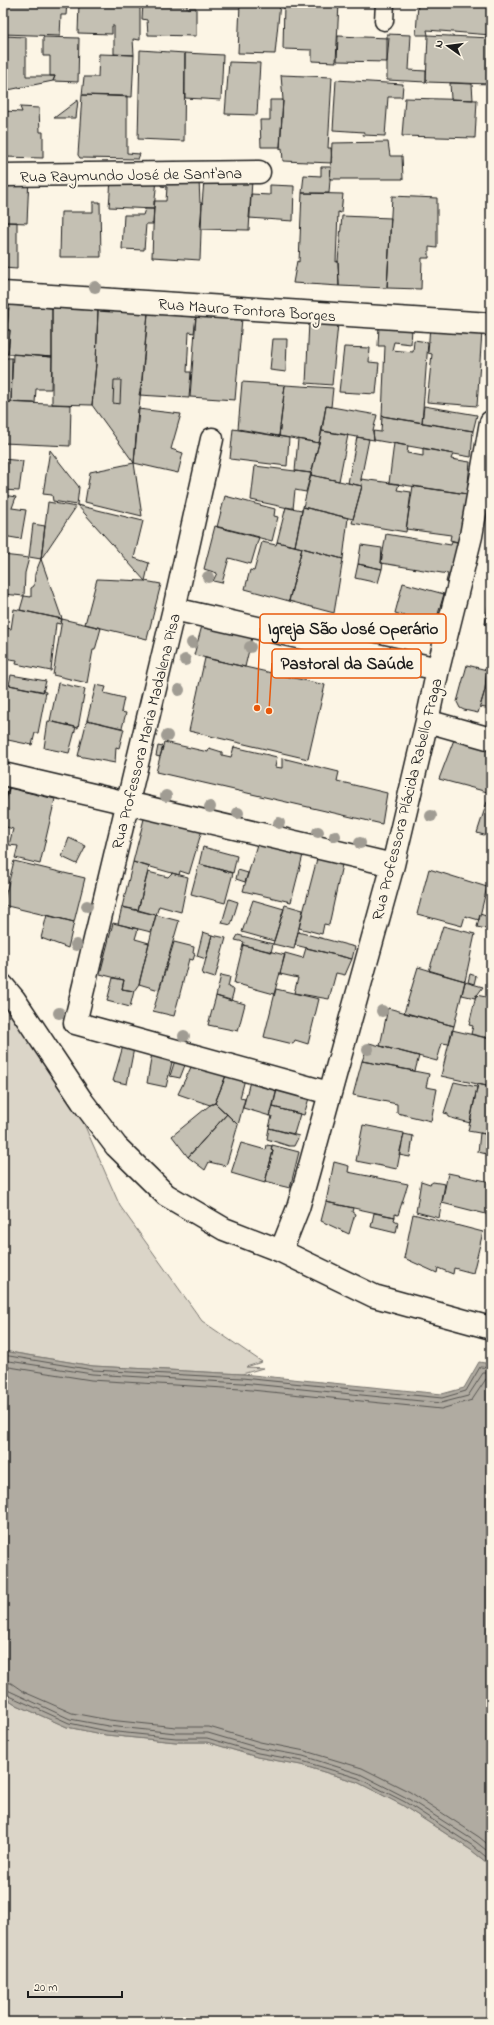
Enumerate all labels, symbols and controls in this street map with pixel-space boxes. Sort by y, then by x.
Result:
north arrow [428,26,468,66]
text: N [431,38,448,49]
street label: Rua Raymundo José de Sant'ana [20,162,242,190]
street label: Rua Mauro Fontora Borges [157,293,337,329]
street label: Rua Professora Maria Madalena Pisa [106,611,188,852]
callout: Igreja São José Operário [260,614,446,643]
text: Igreja São José Operário [268,617,439,644]
callout: Pastoral da Saúde [272,649,421,678]
text: Pastoral da Saúde [281,652,415,677]
street label: Rua Professora Plácida Rabello Fraga [366,676,450,923]
scale bar [28,1973,122,1999]
text: 20 m [34,1979,57,1997]

